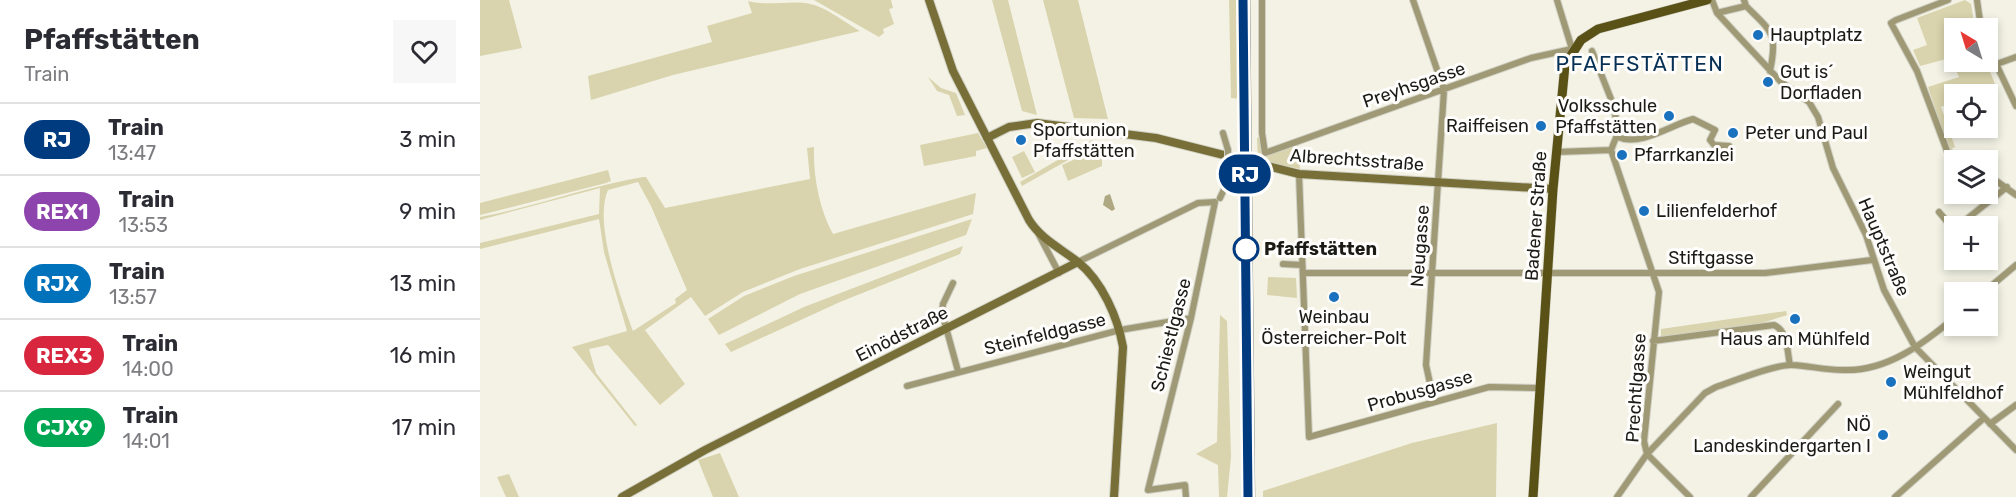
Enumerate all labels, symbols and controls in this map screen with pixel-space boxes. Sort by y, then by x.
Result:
north arrow [1944,18,1998,72]
map controls [1944,18,1998,336]
button: heart [393,20,456,83]
text: Pfaffstätten [24,23,200,56]
place label: Hauptplatz [1770,24,1862,46]
marker: Hauptplatz [1751,28,1765,42]
district label: PFAFFSTÄTTEN [1556,51,1724,76]
street label: Preyhsgasse [1360,57,1468,113]
place label: Gut is´ Dorfladen [1780,61,1862,104]
text: Train [24,62,69,86]
marker: Gut is´ Dorfladen [1761,75,1775,89]
button: locate [1944,84,1998,138]
place label: Volksschule Pfaffstätten [1555,95,1657,138]
marker: Volksschule Pfaffstätten [1662,109,1676,123]
text: Train [108,114,164,141]
place label: Raiffeisen [1446,115,1529,137]
place label: Sportunion Pfaffstätten [1033,119,1135,162]
marker: Raiffeisen [1534,119,1548,133]
place label: Peter und Paul [1745,122,1868,144]
text: 3 min [399,126,456,153]
marker: Peter und Paul [1726,126,1740,140]
text: RJ [43,127,71,152]
marker: Sportunion Pfaffstätten [1014,133,1028,147]
text: 13:47 [108,141,156,165]
street label: Albrechtsstraße [1289,144,1425,176]
place label: Pfarrkanzlei [1634,144,1734,166]
marker: Pfarrkanzlei [1615,148,1629,162]
street label: Badener Straße [1520,150,1552,282]
button: layers [1944,150,1998,204]
line badge: RJ [1218,154,1272,194]
text: RJ [1231,162,1259,187]
text: Train [118,186,174,213]
street label: Hauptstraße [1853,194,1915,300]
text: 9 min [399,198,456,225]
text: REX1 [36,199,88,224]
place label: Lilienfelderhof [1656,200,1777,222]
street label: Neugasse [1406,204,1434,288]
marker: Lilienfelderhof [1637,204,1651,218]
text: 13:53 [118,213,168,237]
button: + [1944,216,1998,270]
marker: Pfaffstätten [1233,236,1259,262]
place label: Pfaffstätten [1264,238,1377,260]
street label: Stiftgasse [1668,247,1754,269]
text: Train [109,258,165,285]
text: 13 min [390,270,456,297]
text: RJX [36,271,79,296]
street label: Schiestlgasse [1146,276,1196,394]
button: − [1944,282,1998,336]
text: 13:57 [109,285,157,309]
marker: Weinbau Österreicher-Polt [1327,290,1341,304]
street label: Einödstraße [852,301,952,367]
place label: Weinbau Österreicher-Polt [1261,306,1407,349]
street label: Steinfeldgasse [982,308,1108,360]
marker: Haus am Mühlfeld [1788,312,1802,326]
place label: Haus am Mühlfeld [1720,328,1870,350]
text: Train [122,330,178,357]
street label: Prechtlgasse [1621,333,1651,443]
text: 16 min [390,342,456,369]
text: REX3 [36,343,92,368]
text: 14:00 [122,357,174,381]
place label: Weingut Mühlfeldhof [1903,361,2004,404]
street label: Probusgasse [1365,365,1475,417]
marker: Weingut Mühlfeldhof [1884,375,1898,389]
text: Train [123,402,178,429]
text: 17 min [392,414,456,441]
place label: NÖ Landeskindergarten I [1693,414,1871,457]
text: CJX9 [36,415,93,440]
marker: NÖ Landeskindergarten I [1876,428,1890,442]
text: 14:01 [123,429,170,453]

